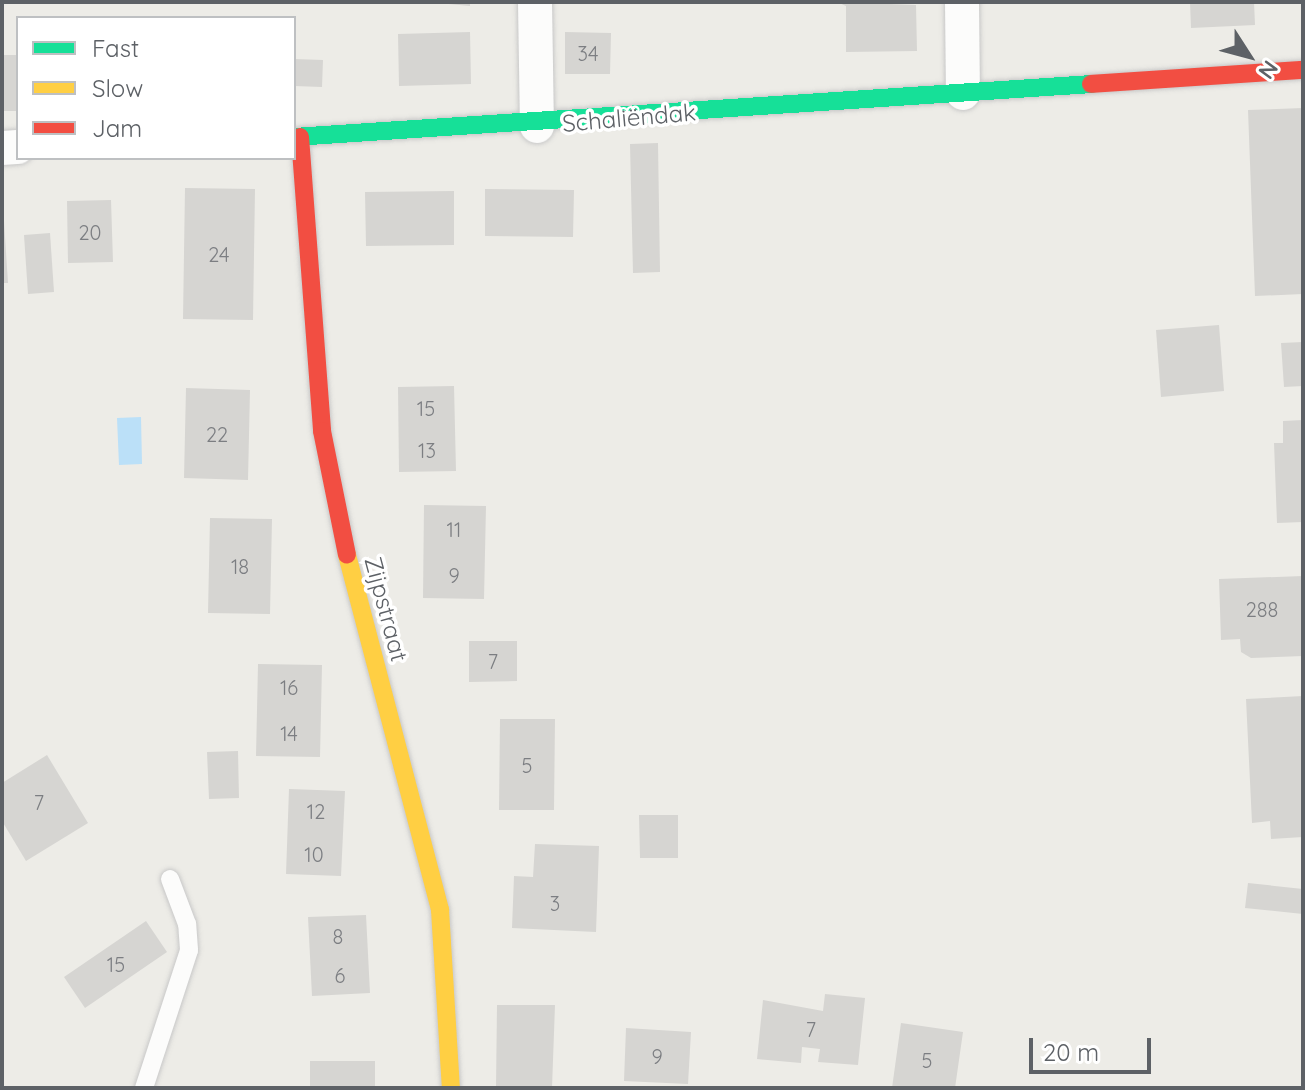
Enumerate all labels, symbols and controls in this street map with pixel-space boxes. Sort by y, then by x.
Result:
legend [16,16,296,160]
north arrow [1209,16,1289,96]
text: Fast [92,33,139,63]
house number: 34 [577,41,599,65]
text: N [1252,55,1285,85]
text: Slow [92,73,143,103]
street label: Schaliëndak [561,98,697,138]
text: Jam [92,113,142,143]
house number: 20 [79,220,101,244]
house number: 24 [208,242,230,266]
house number: 15 [417,396,435,420]
house number: 22 [206,422,228,446]
house number: 13 [418,438,436,462]
house number: 11 [447,517,461,541]
street label: Zijpstraat [358,553,414,665]
house number: 18 [231,554,249,578]
house number: 9 [448,563,460,587]
house number: 288 [1246,597,1278,621]
house number: 7 [488,649,498,673]
house number: 16 [280,675,298,699]
house number: 14 [280,721,298,745]
house number: 5 [522,753,532,777]
house number: 7 [34,790,44,814]
house number: 12 [307,799,325,823]
house number: 10 [304,842,324,866]
house number: 3 [550,891,560,915]
house number: 8 [333,924,343,948]
house number: 15 [107,952,125,976]
house number: 6 [335,963,345,987]
house number: 7 [806,1017,816,1041]
scale bar [1033,1022,1155,1072]
text: 20 m [1043,1037,1099,1067]
house number: 9 [651,1044,663,1068]
house number: 5 [922,1048,932,1072]

